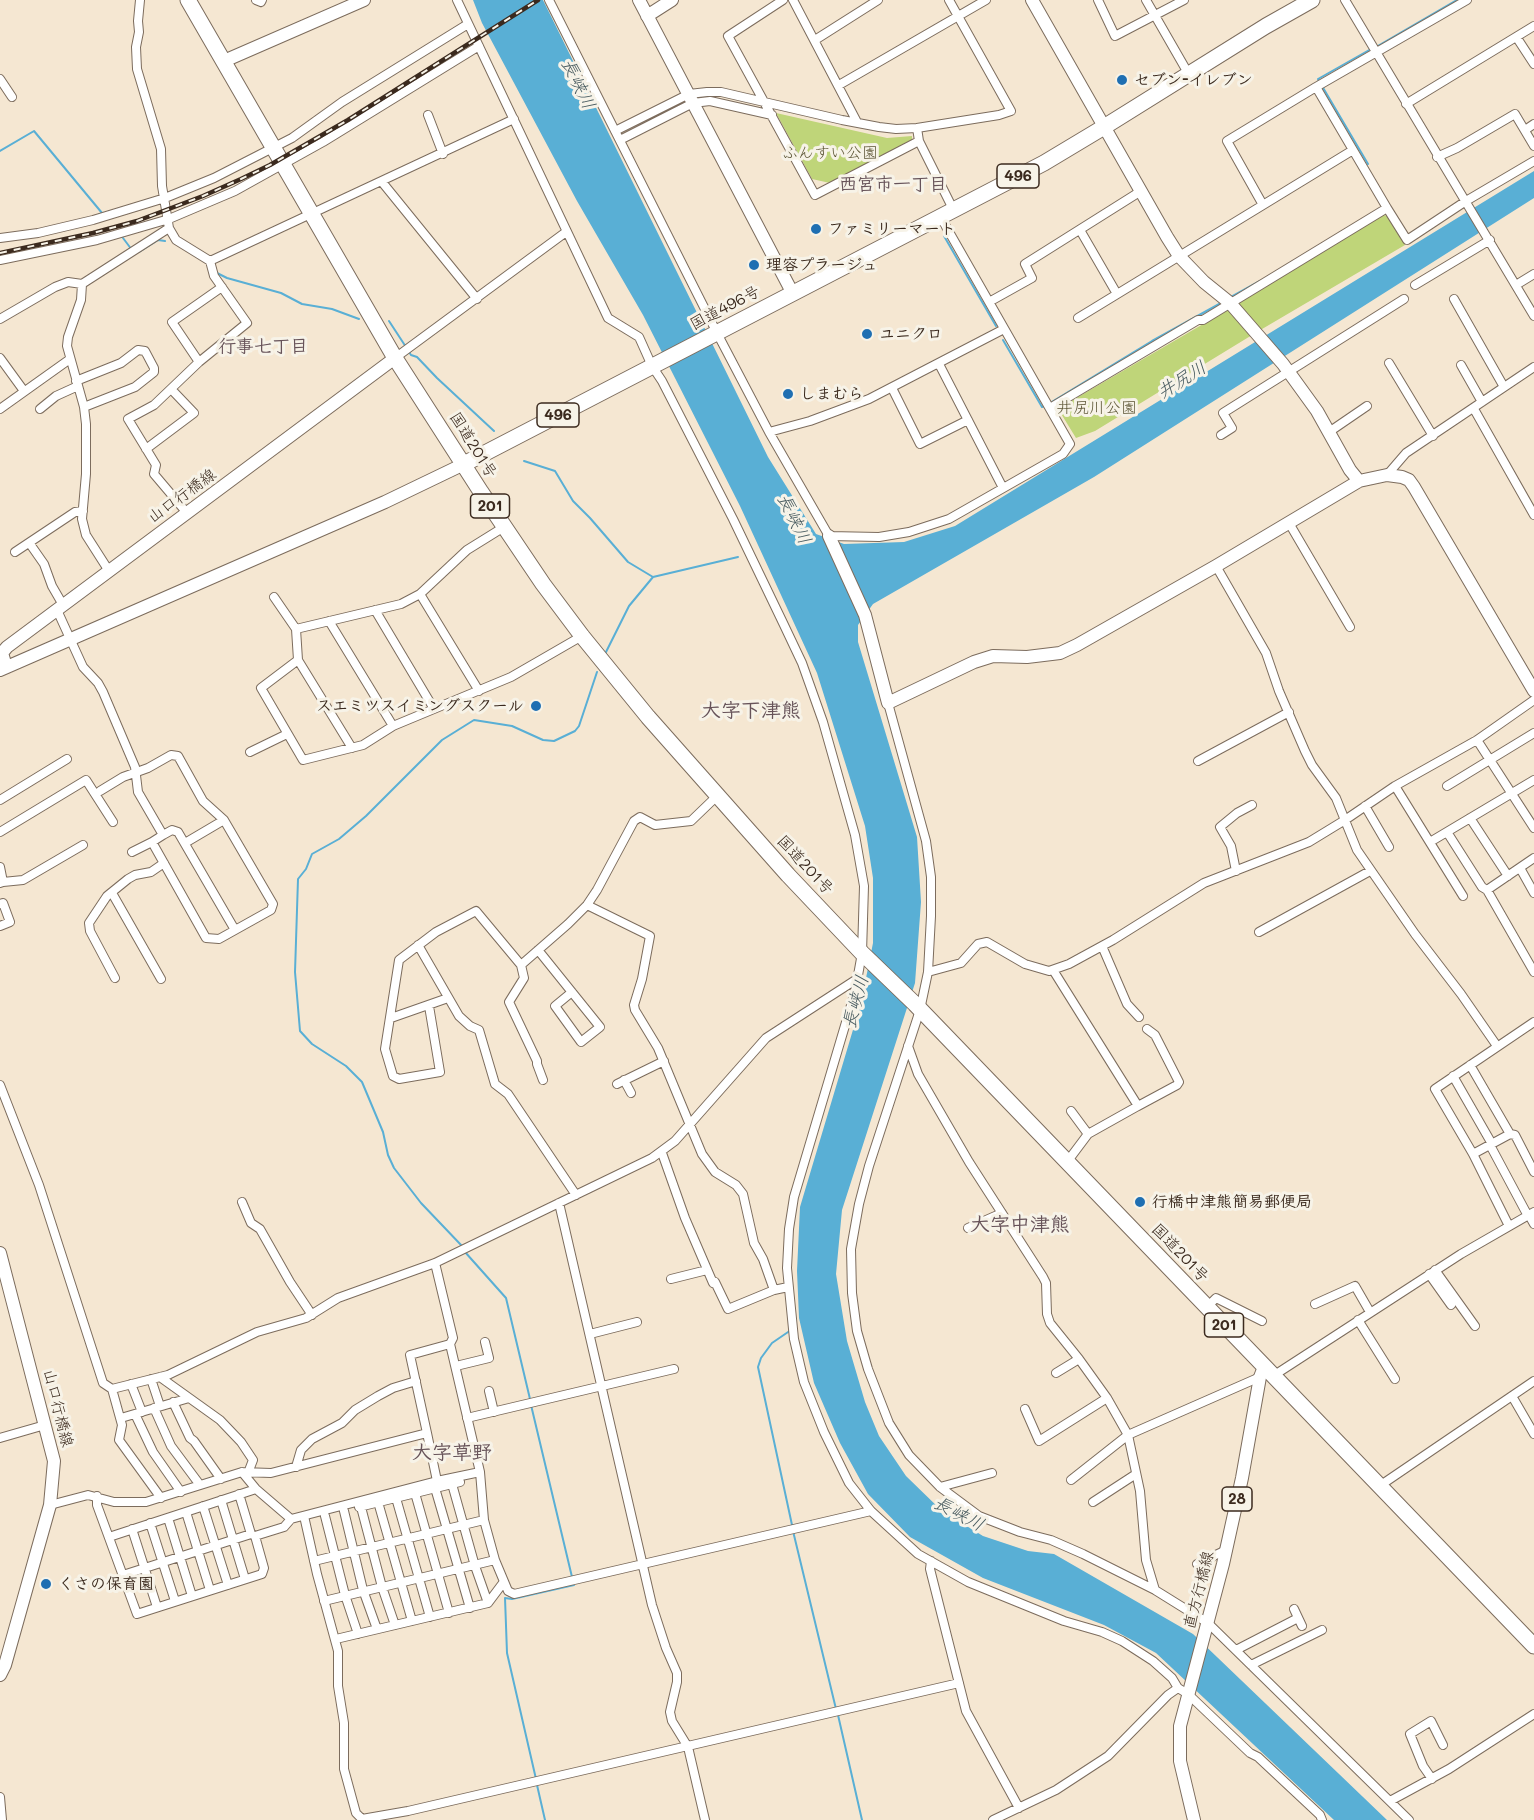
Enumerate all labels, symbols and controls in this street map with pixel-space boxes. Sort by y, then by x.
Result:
water label: 長峡川 [556,55,600,113]
place label: セブン-イレブン [1134,70,1253,90]
marker: セブン-イレブン [1115,73,1129,87]
park label: ふんすい公園 [782,143,878,163]
road number: 496 [997,164,1039,188]
district label: 西宮市一丁目 [839,173,947,195]
place label: ファミリーマート [828,219,956,239]
marker: ファミリーマート [809,222,823,236]
place label: 理容プラージュ [766,255,878,275]
marker: 理容プラージュ [747,258,761,272]
street label: 国道496号 [687,282,763,334]
place label: ユニクロ [879,324,943,344]
marker: ユニクロ [860,327,874,341]
district label: 行事七丁目 [218,335,308,357]
water label: 井尻川 [1153,357,1211,403]
place label: しまむら [800,384,864,404]
marker: しまむら [781,387,795,401]
park label: 井尻川公園 [1057,398,1137,418]
road number: 496 [537,403,579,427]
street label: 国道201号 [445,409,501,481]
street label: 山口行橋線 [144,465,220,527]
water label: 長峡川 [772,490,816,548]
road number: 201 [470,494,510,518]
place label: スエミツスイミングスクール [316,696,524,716]
marker: スエミツスイミングスクール [529,699,543,713]
district label: 大字下津熊 [701,699,801,723]
street label: 国道201号 [773,831,837,899]
water label: 長峡川 [839,973,873,1031]
place label: 行橋中津熊簡易郵便局 [1152,1192,1312,1212]
marker: 行橋中津熊簡易郵便局 [1133,1195,1147,1209]
district label: 大字中津熊 [970,1213,1070,1237]
street label: 国道201号 [1147,1220,1213,1286]
road number: 201 [1204,1313,1244,1337]
street label: 山口行橋線 [39,1367,77,1449]
district label: 大字草野 [412,1441,492,1465]
road number: 28 [1222,1487,1252,1511]
water label: 長峡川 [930,1492,988,1536]
street label: 直方行橋線 [1180,1549,1218,1631]
place label: くさの保育園 [58,1574,154,1594]
marker: くさの保育園 [39,1577,53,1591]

